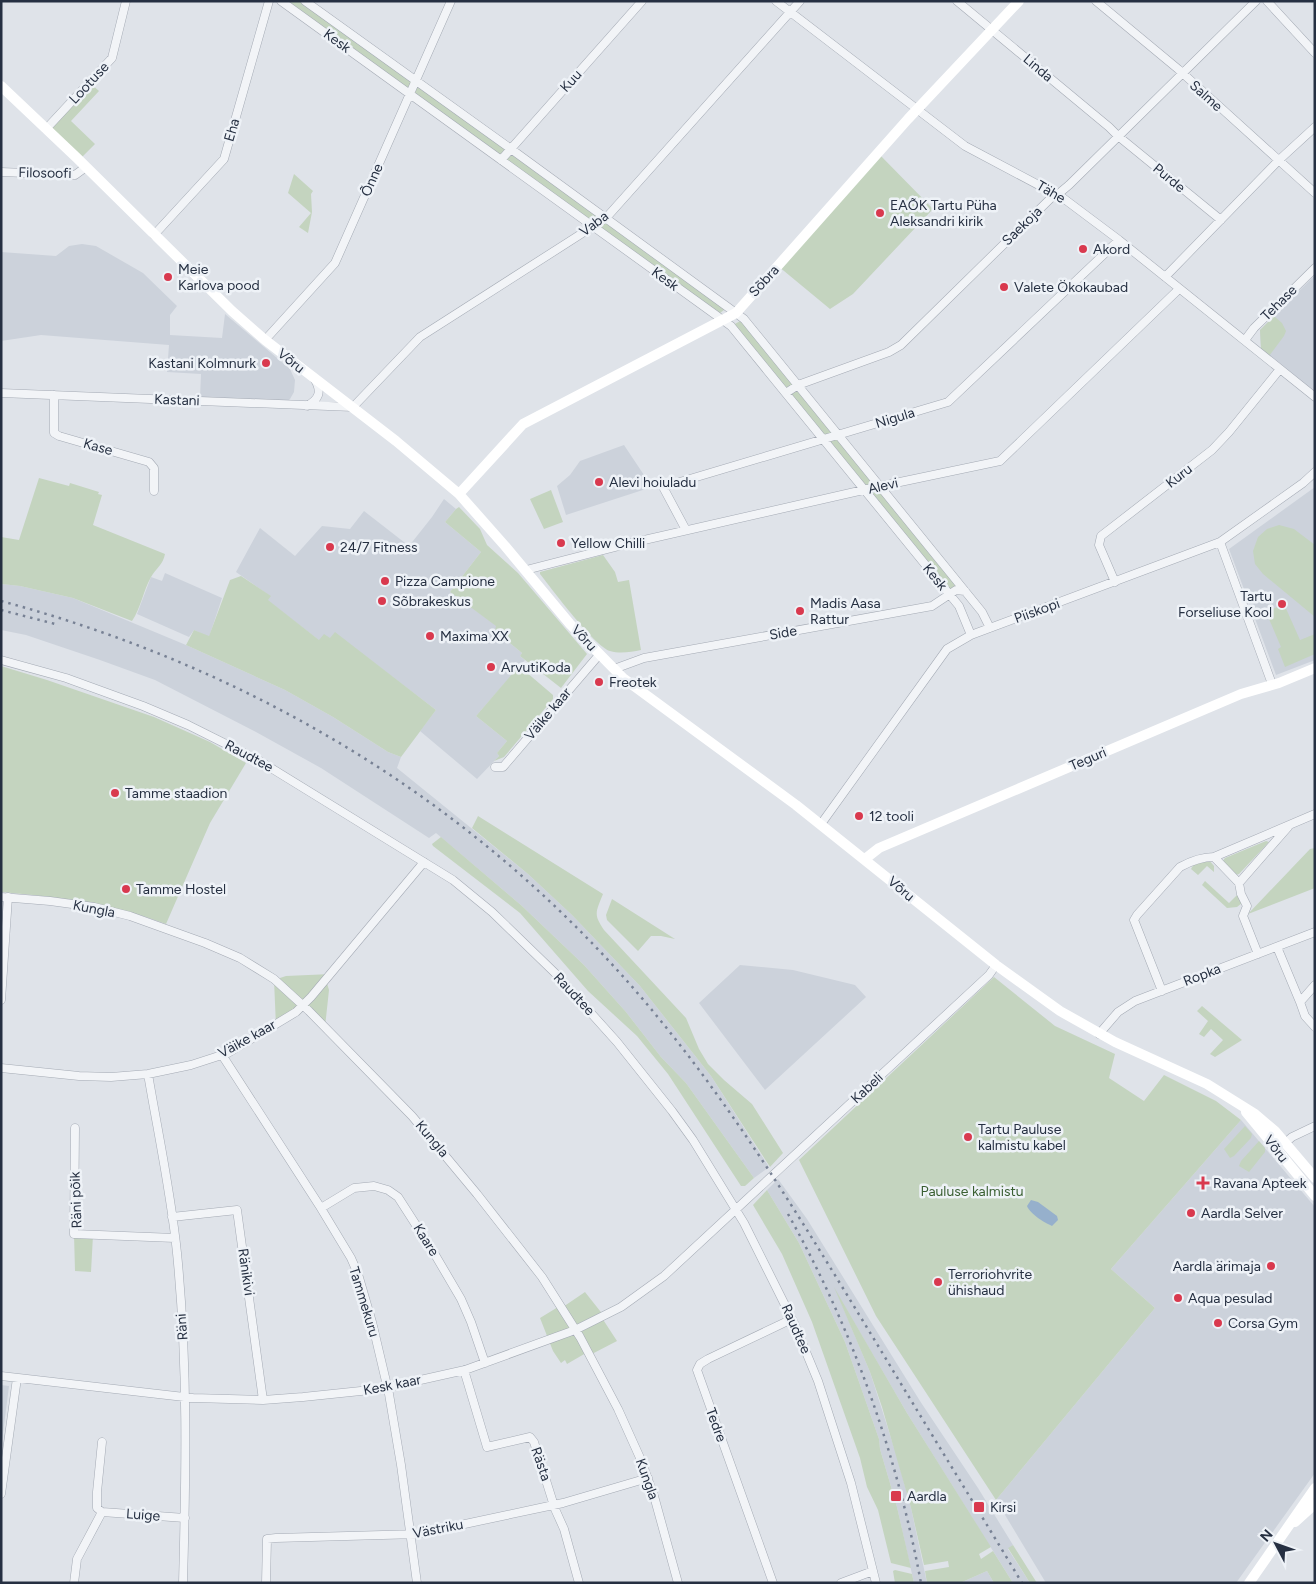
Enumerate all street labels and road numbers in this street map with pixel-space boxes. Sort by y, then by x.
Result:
street label: Kesk [320,25,354,57]
street label: Linda [1020,51,1056,85]
street label: Lootuse [65,58,113,107]
street label: Kuu [557,66,585,96]
street label: Salme [1186,77,1226,115]
street label: Eha [221,116,243,144]
street label: Purde [1149,160,1189,196]
street label: Õnne [357,161,387,199]
street label: Filosoofi [18,164,72,182]
street label: Tähe [1034,177,1069,207]
street label: Saekoja [998,203,1046,249]
street label: Vaba [576,208,612,240]
street label: Sõbra [745,262,783,300]
street label: Kesk [648,263,682,295]
street label: Tehase [1258,281,1301,324]
street label: Võru [274,345,308,377]
street label: Kastani [154,391,200,409]
street label: Nigula [873,404,917,432]
street label: Kase [81,435,115,459]
street label: Kuru [1162,460,1196,492]
street label: Alevi [866,474,900,498]
street label: Kesk [919,560,951,594]
street label: Piiskopi [1012,595,1062,627]
street label: Võru [568,621,600,655]
street label: Side [768,622,798,644]
street label: Väike kaar [521,684,575,744]
street label: Raudtee [222,736,276,776]
street label: Teguri [1067,744,1109,774]
street label: Võru [884,873,918,905]
street label: Kungla [71,897,117,921]
street label: Ropka [1181,960,1223,990]
street label: Raudtee [550,969,598,1019]
street label: Väike kaar [215,1016,279,1062]
street label: Kabeli [847,1069,887,1107]
street label: Kungla [412,1117,452,1161]
street label: Võru [1260,1132,1292,1166]
street label: Räni põik [67,1171,85,1229]
street label: Kaare [409,1221,443,1260]
street label: Ränikivi [234,1247,258,1297]
street label: Tammekuru [345,1265,383,1339]
street label: Raudtee [778,1302,815,1357]
street label: Räni [173,1313,191,1341]
street label: Kesk kaar [362,1371,423,1399]
street label: Tedre [702,1406,730,1445]
street label: Rästa [527,1445,555,1483]
street label: Kungla [632,1456,662,1502]
street label: Luige [125,1505,161,1525]
street label: Västriku [411,1516,465,1542]

